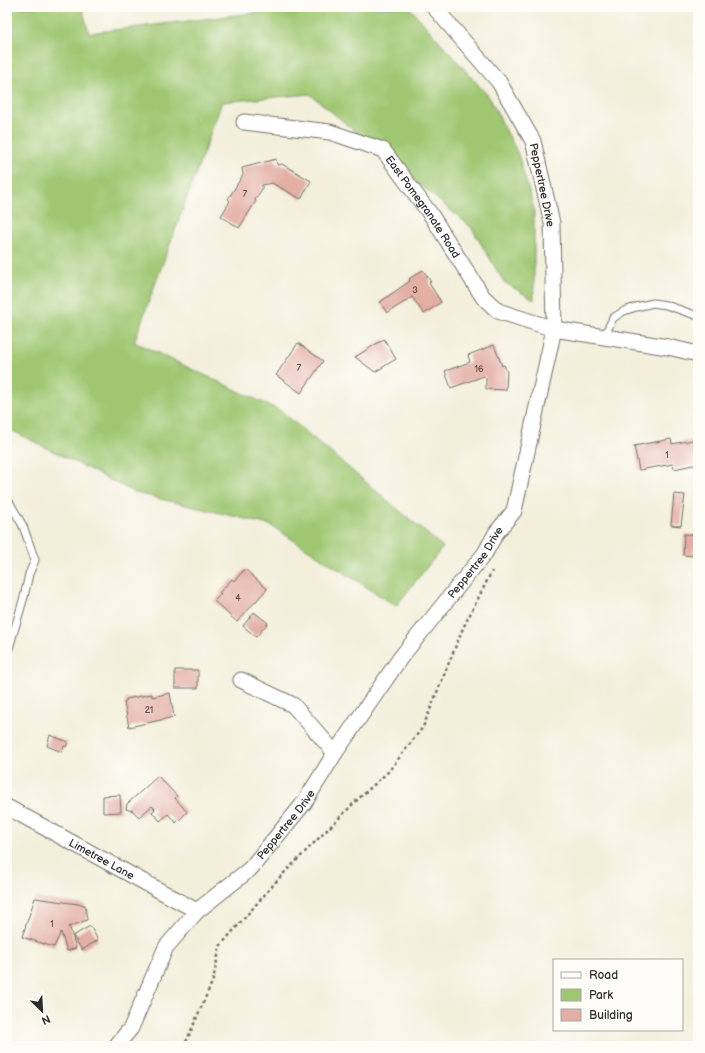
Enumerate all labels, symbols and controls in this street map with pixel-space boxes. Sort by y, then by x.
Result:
street label: Peppertree Drive [527,142,557,229]
street label: East Pomegranate Road [383,153,463,260]
house number: 7 [243,189,248,200]
house number: 3 [412,285,418,296]
house number: 7 [297,363,302,374]
house number: 16 [475,364,484,375]
house number: 1 [665,450,669,461]
street label: Peppertree Drive [445,523,506,601]
house number: 4 [235,593,241,604]
house number: 21 [145,705,153,716]
street label: Peppertree Drive [254,787,318,862]
street label: Limetree Lane [67,836,137,882]
house number: 1 [50,919,54,930]
legend [553,959,683,1031]
text: Road [589,968,618,983]
text: Park [589,988,613,1003]
north arrow [22,991,62,1031]
text: Building [589,1008,633,1023]
text: N [39,1012,52,1027]

